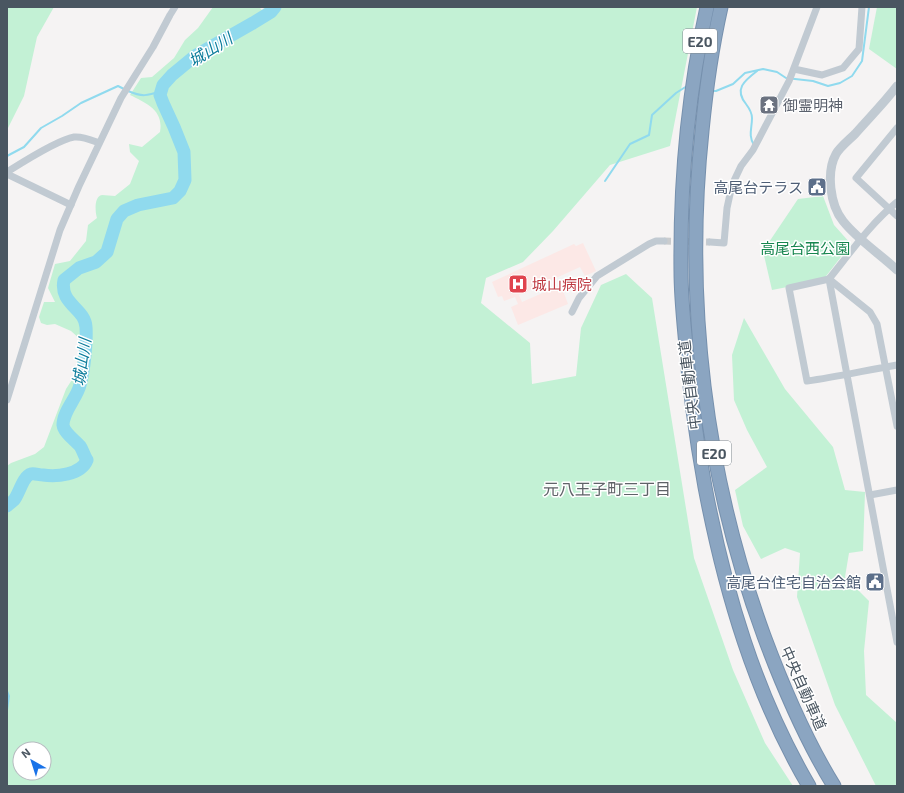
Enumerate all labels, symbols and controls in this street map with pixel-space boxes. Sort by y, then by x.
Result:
water label: 城山川 [185,27,237,70]
road number: E20 [683,29,717,53]
temple icon: 御霊明神 [758,94,780,116]
place label: 御霊明神 [783,96,843,114]
public building icon: 高尾台テラス [806,176,828,198]
place label: 高尾台テラス [713,178,803,196]
park label: 高尾台西公園 [760,239,850,257]
hospital icon: 城山病院 [507,273,529,295]
place label: 城山病院 [532,275,592,293]
water label: 城山川 [68,335,94,387]
street label: 中央自動車道 [675,339,703,431]
road number: E20 [697,441,731,465]
district label: 元八王子町三丁目 [543,479,671,498]
public building icon: 高尾台住宅自治会館 [864,571,886,593]
place label: 高尾台住宅自治会館 [726,573,861,591]
street label: 中央自動車道 [777,643,831,733]
north arrow [12,741,52,781]
text: N [18,745,33,760]

